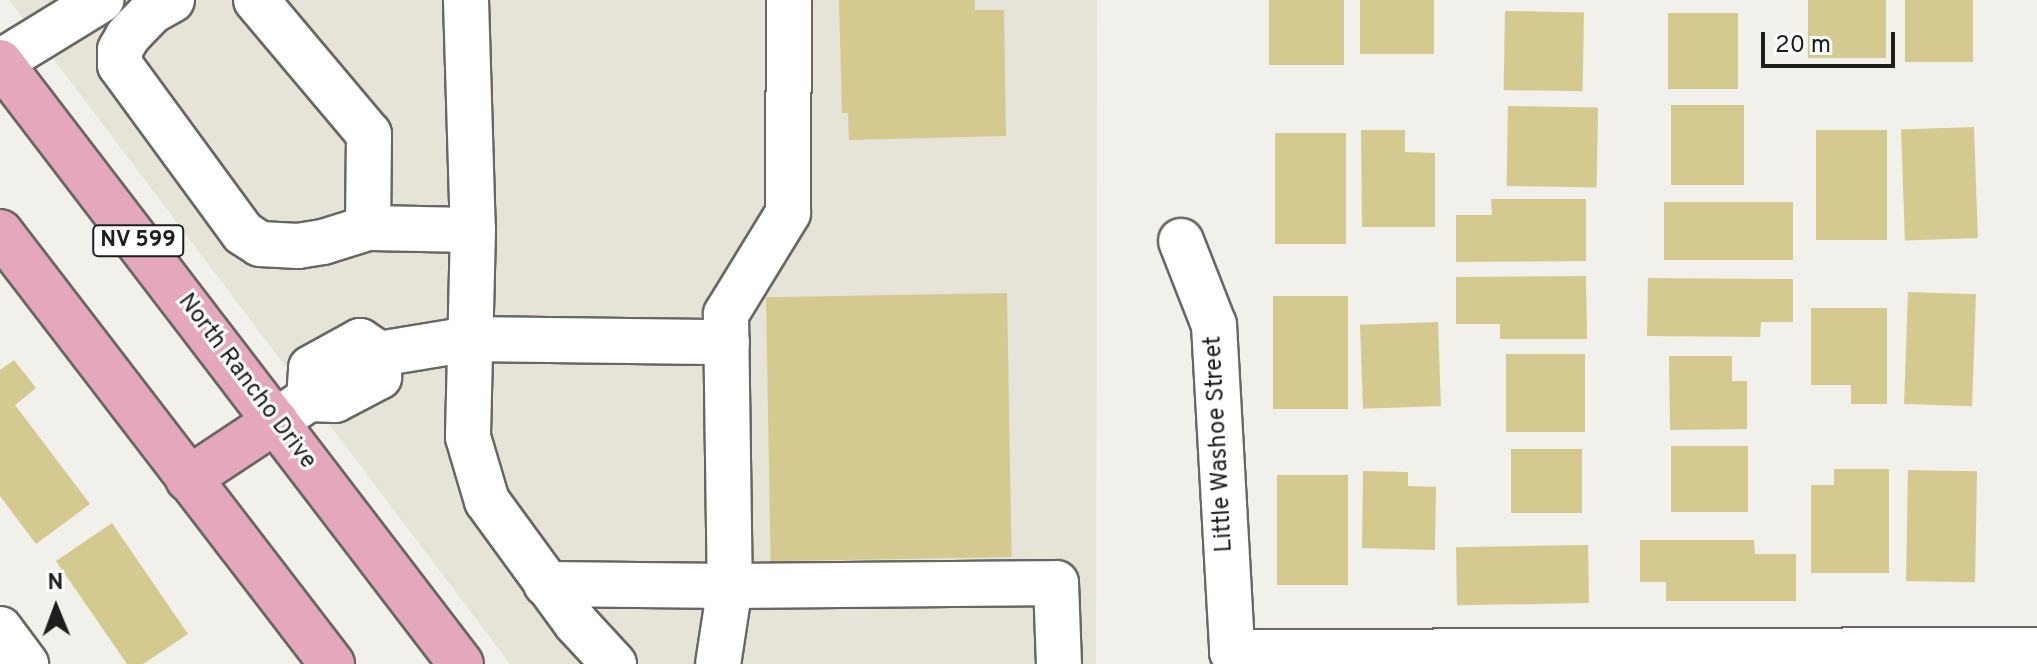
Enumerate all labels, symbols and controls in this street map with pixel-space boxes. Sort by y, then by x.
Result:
scale bar [1765,16,1899,66]
text: 20 m [1775,31,1831,61]
road number: NV 599 [90,223,186,259]
street label: North Rancho Drive [171,289,321,475]
street label: Little Washoe Street [1200,335,1240,553]
north arrow [16,568,96,648]
text: N [47,570,64,597]

